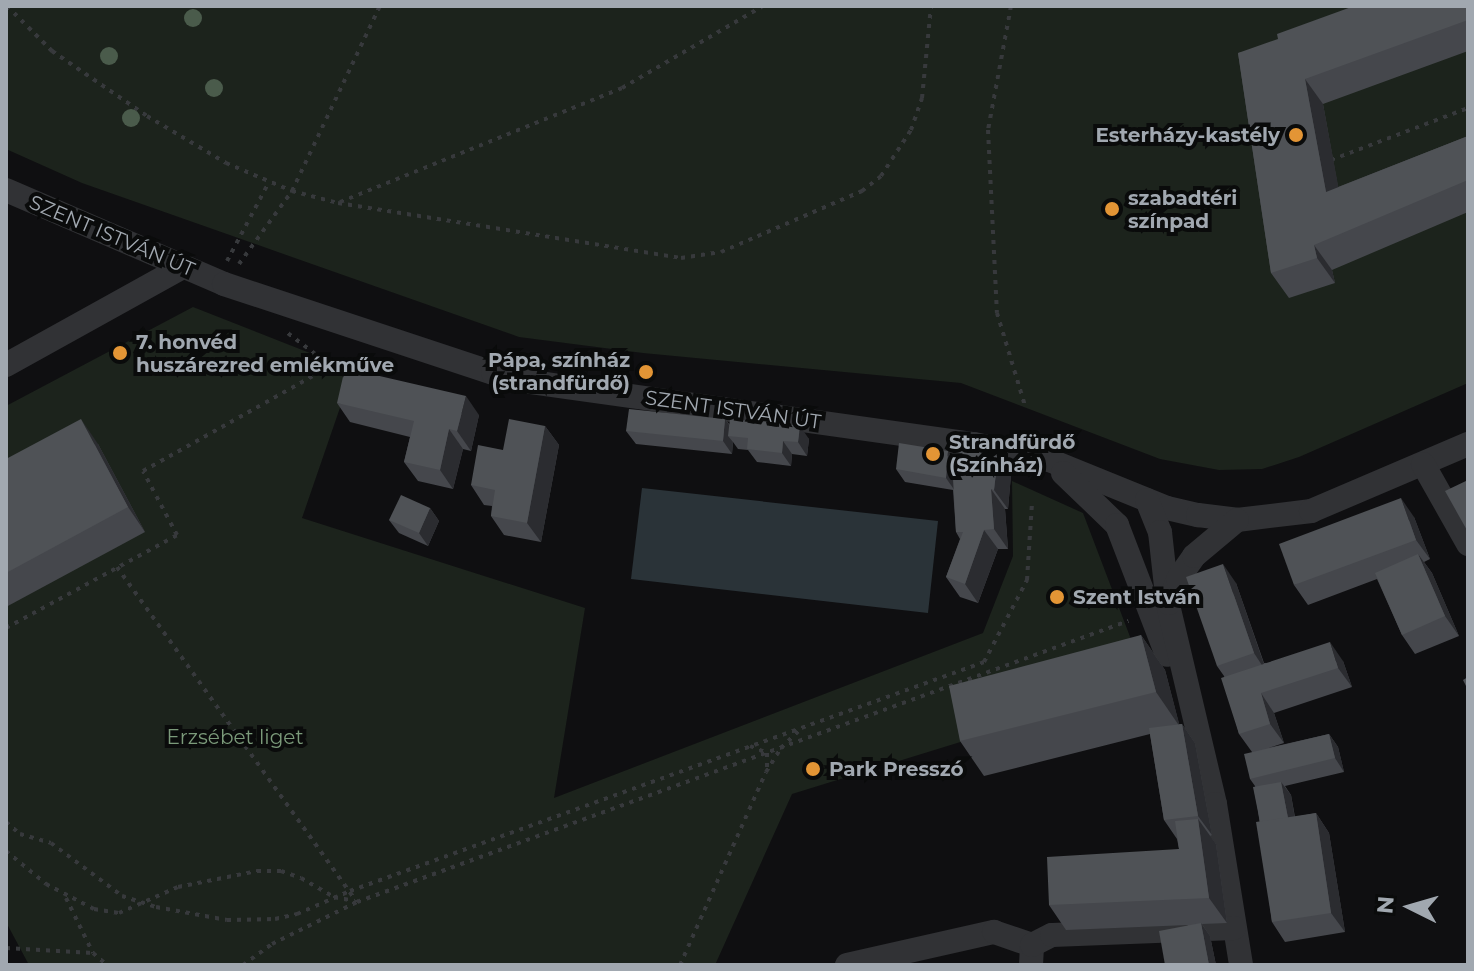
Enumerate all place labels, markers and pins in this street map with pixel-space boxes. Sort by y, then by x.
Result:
place label: Esterházy-kastély [1095,123,1280,147]
marker: Esterházy-kastély [1287,126,1305,144]
place label: szabadtéri színpad [1128,186,1237,233]
marker: szabadtéri színpad [1103,200,1121,218]
place label: 7. honvéd huszárezred emlékműve [136,330,394,377]
marker: 7. honvéd huszárezred emlékműve [111,344,129,362]
place label: Pápa, színház (strandfürdő) [488,348,630,395]
marker: Pápa, színház (strandfürdő) [637,363,655,381]
place label: Strandfürdő (Színház) [949,430,1075,477]
marker: Strandfürdő (Színház) [924,445,942,463]
place label: Szent István [1073,585,1201,609]
marker: Szent István [1048,588,1066,606]
place label: Park Presszó [829,757,964,781]
marker: Park Presszó [804,760,822,778]

